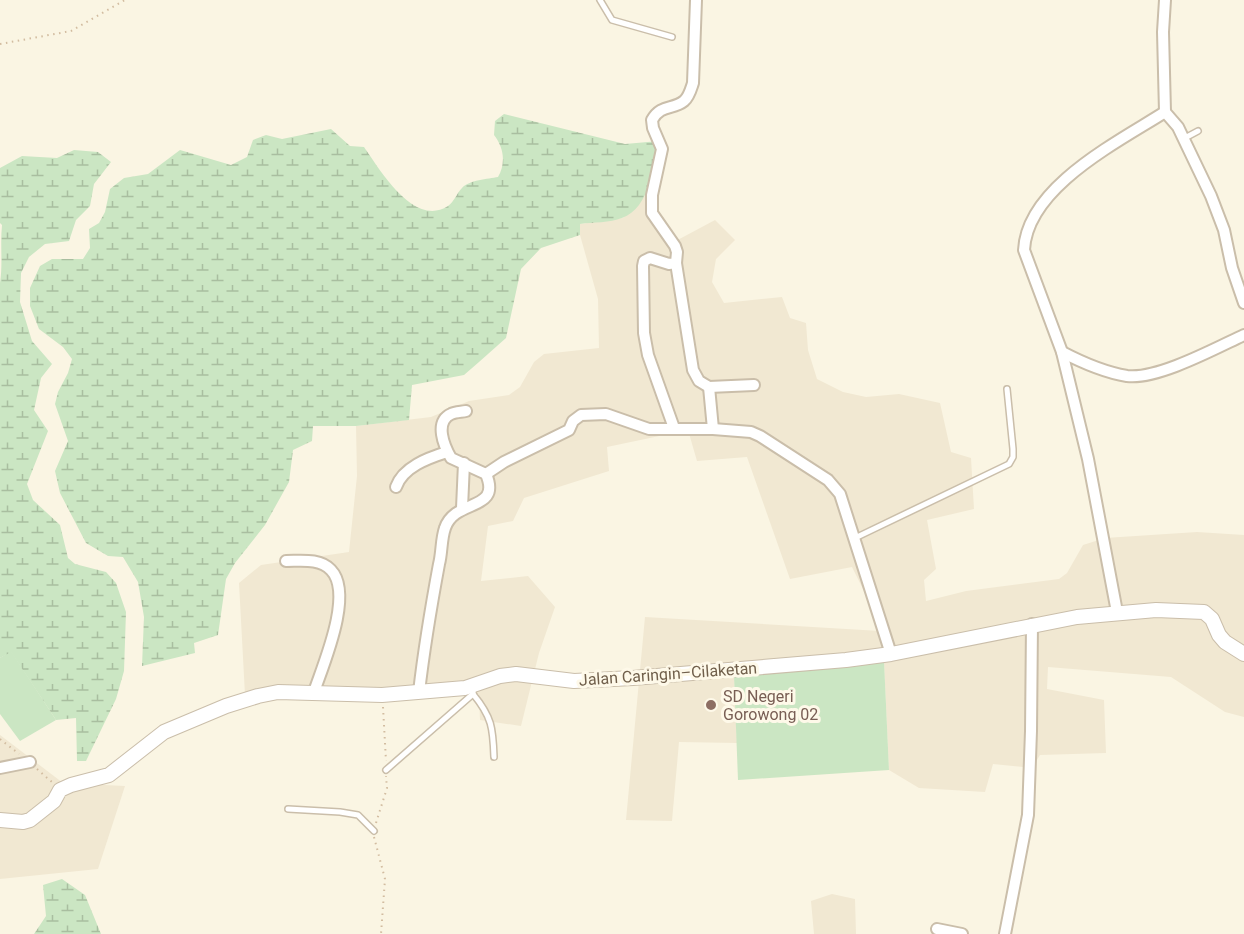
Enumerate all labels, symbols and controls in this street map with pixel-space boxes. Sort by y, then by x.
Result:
street label: Jalan Caringin–Cilaketan [578,658,758,690]
place label: SD Negeri Gorowong 02 [723,687,818,724]
marker: SD Negeri Gorowong 02 [704,698,718,712]

